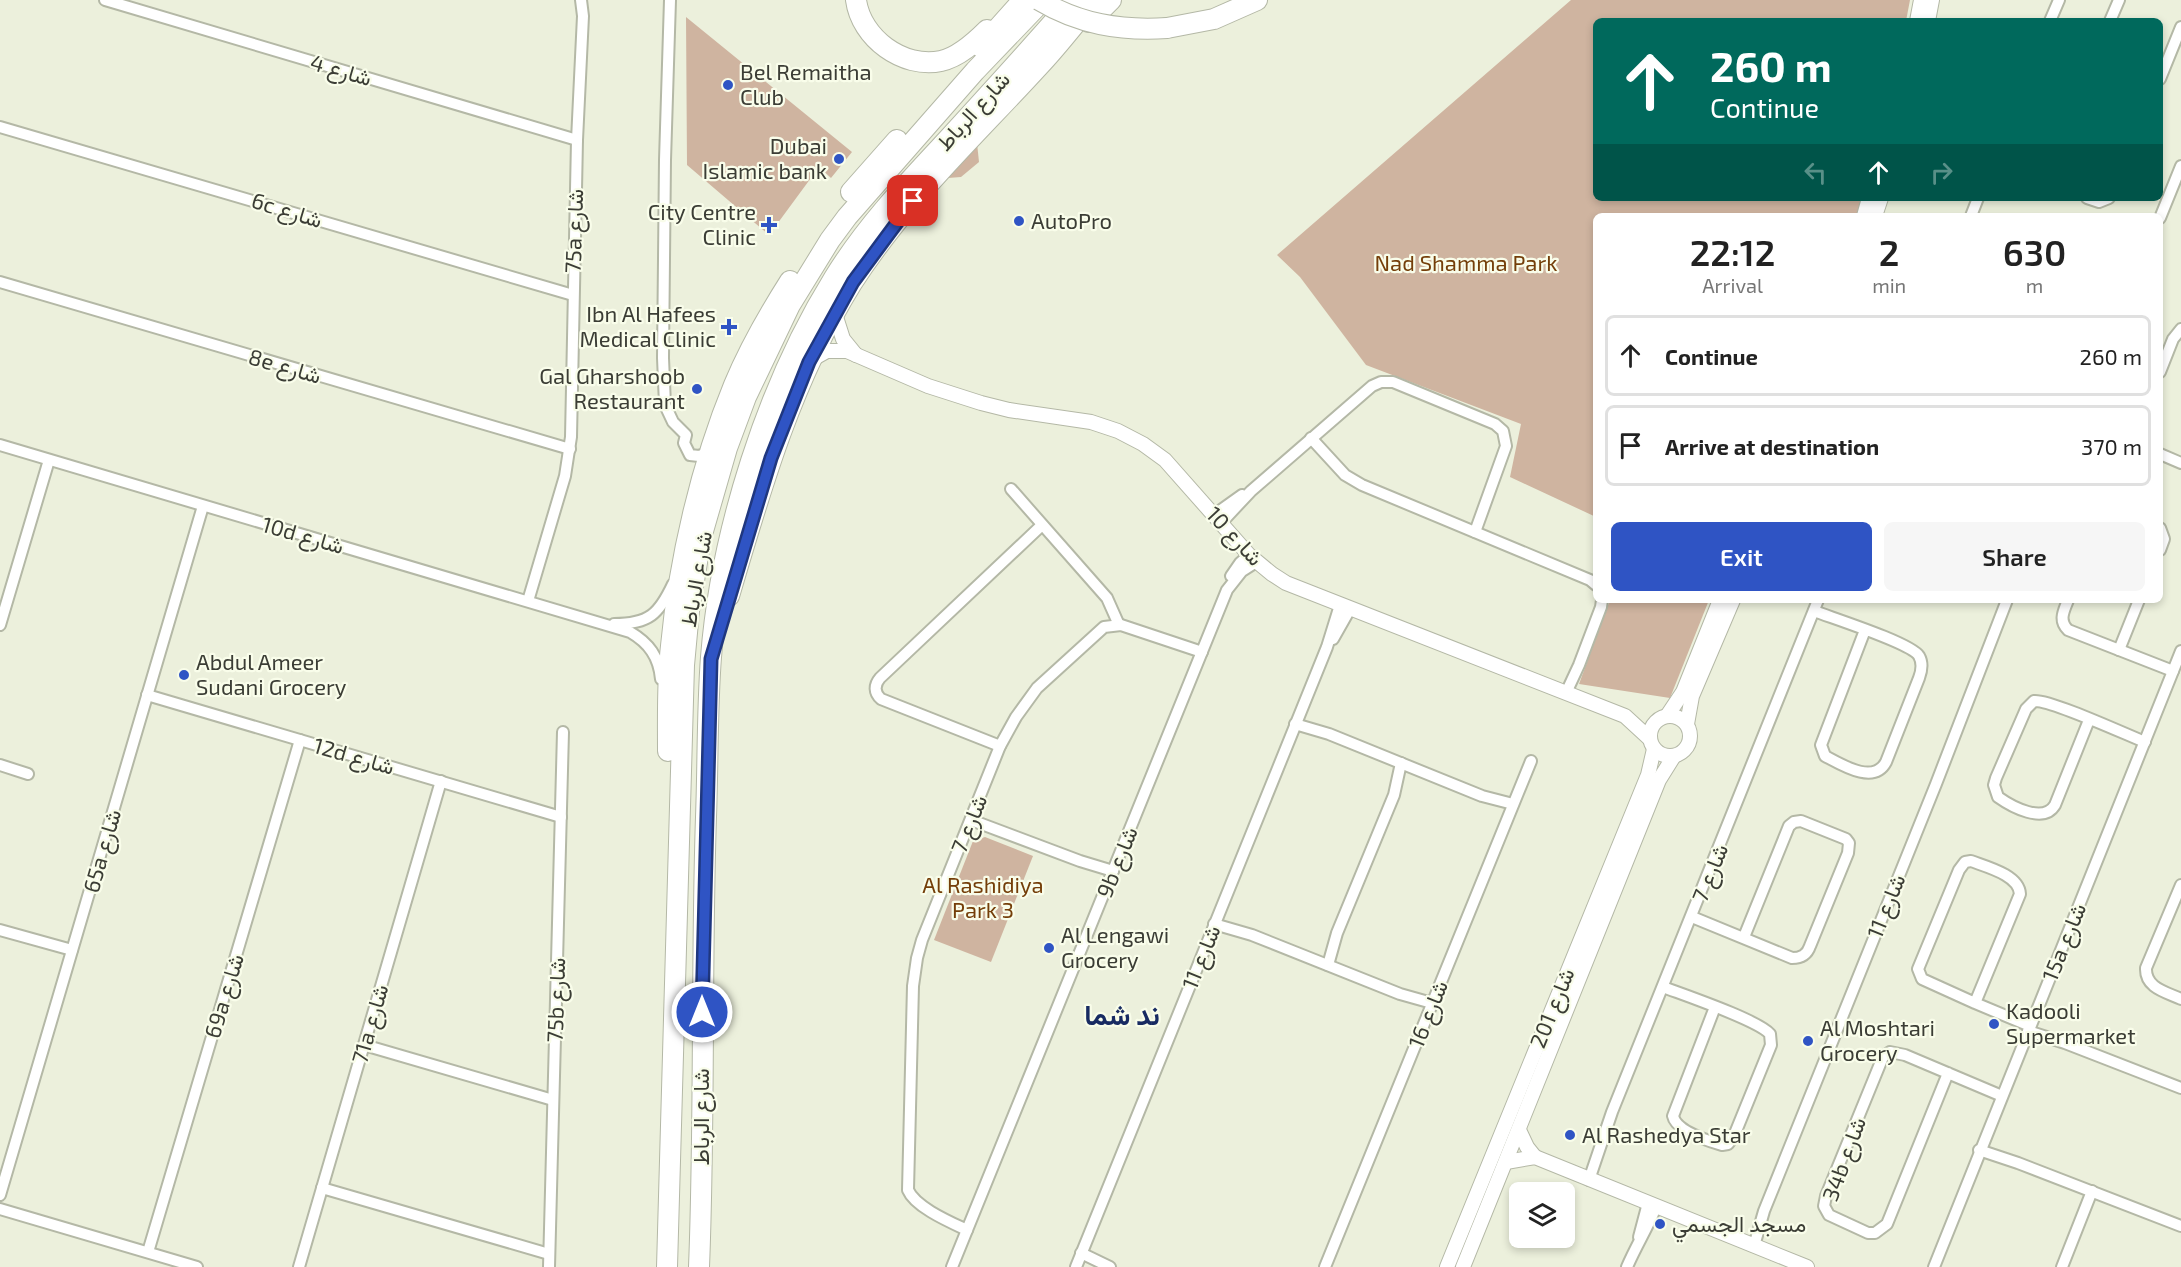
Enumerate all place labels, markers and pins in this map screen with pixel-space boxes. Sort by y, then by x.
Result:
place label: Bel Remaitha Club [740,58,872,109]
marker: Bel Remaitha Club [721,78,735,92]
place label: Dubai Islamic bank [702,132,827,183]
marker: Dubai Islamic bank [832,152,846,166]
pin [887,175,938,226]
place label: City Centre Clinic [648,198,756,249]
place label: AutoPro [1031,207,1112,233]
marker: AutoPro [1012,214,1026,228]
marker: City Centre Clinic [760,216,778,234]
place label: Ibn Al Hafees Medical Clinic [580,300,716,351]
marker: Ibn Al Hafees Medical Clinic [720,318,738,336]
place label: Gal Gharshoob Restaurant [539,362,685,413]
marker: Gal Gharshoob Restaurant [690,382,704,396]
place label: Abdul Ameer Sudani Grocery [196,648,347,699]
marker: Abdul Ameer Sudani Grocery [177,668,191,682]
place label: Al Lengawi Grocery [1061,921,1169,972]
marker: Al Lengawi Grocery [1042,941,1056,955]
place label: Kadooli Supermarket [2006,997,2136,1048]
place label: Al Moshtari Grocery [1820,1014,1935,1065]
marker: Kadooli Supermarket [1987,1017,2001,1031]
marker: Al Moshtari Grocery [1801,1034,1815,1048]
place label: Al Rashedya Star [1582,1121,1751,1147]
marker: Al Rashedya Star [1563,1128,1577,1142]
place label: مسجد الجسمي [1672,1210,1806,1243]
marker: مسجد الجسمي [1653,1217,1667,1231]

